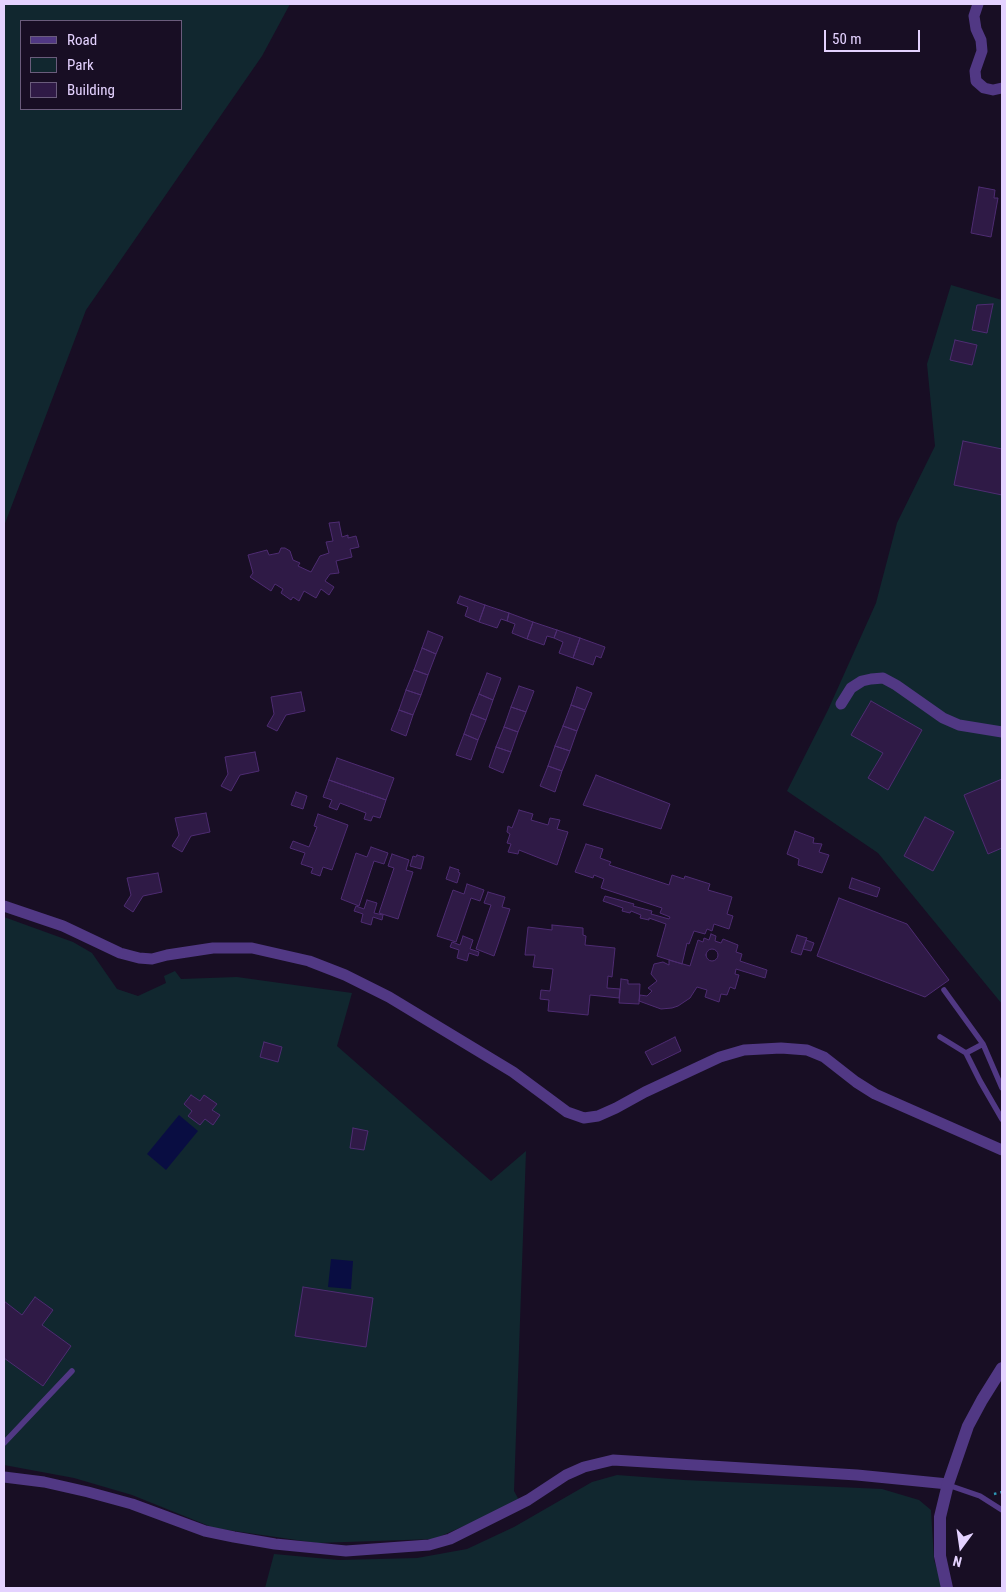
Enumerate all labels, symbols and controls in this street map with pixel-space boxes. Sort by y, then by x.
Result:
legend [20,20,182,110]
scale bar [826,20,922,52]
text: 50 m [832,30,862,48]
text: Road [67,31,97,49]
text: Park [67,56,94,74]
text: Building [67,81,115,99]
north arrow [936,1522,986,1572]
text: N [951,1553,963,1570]

